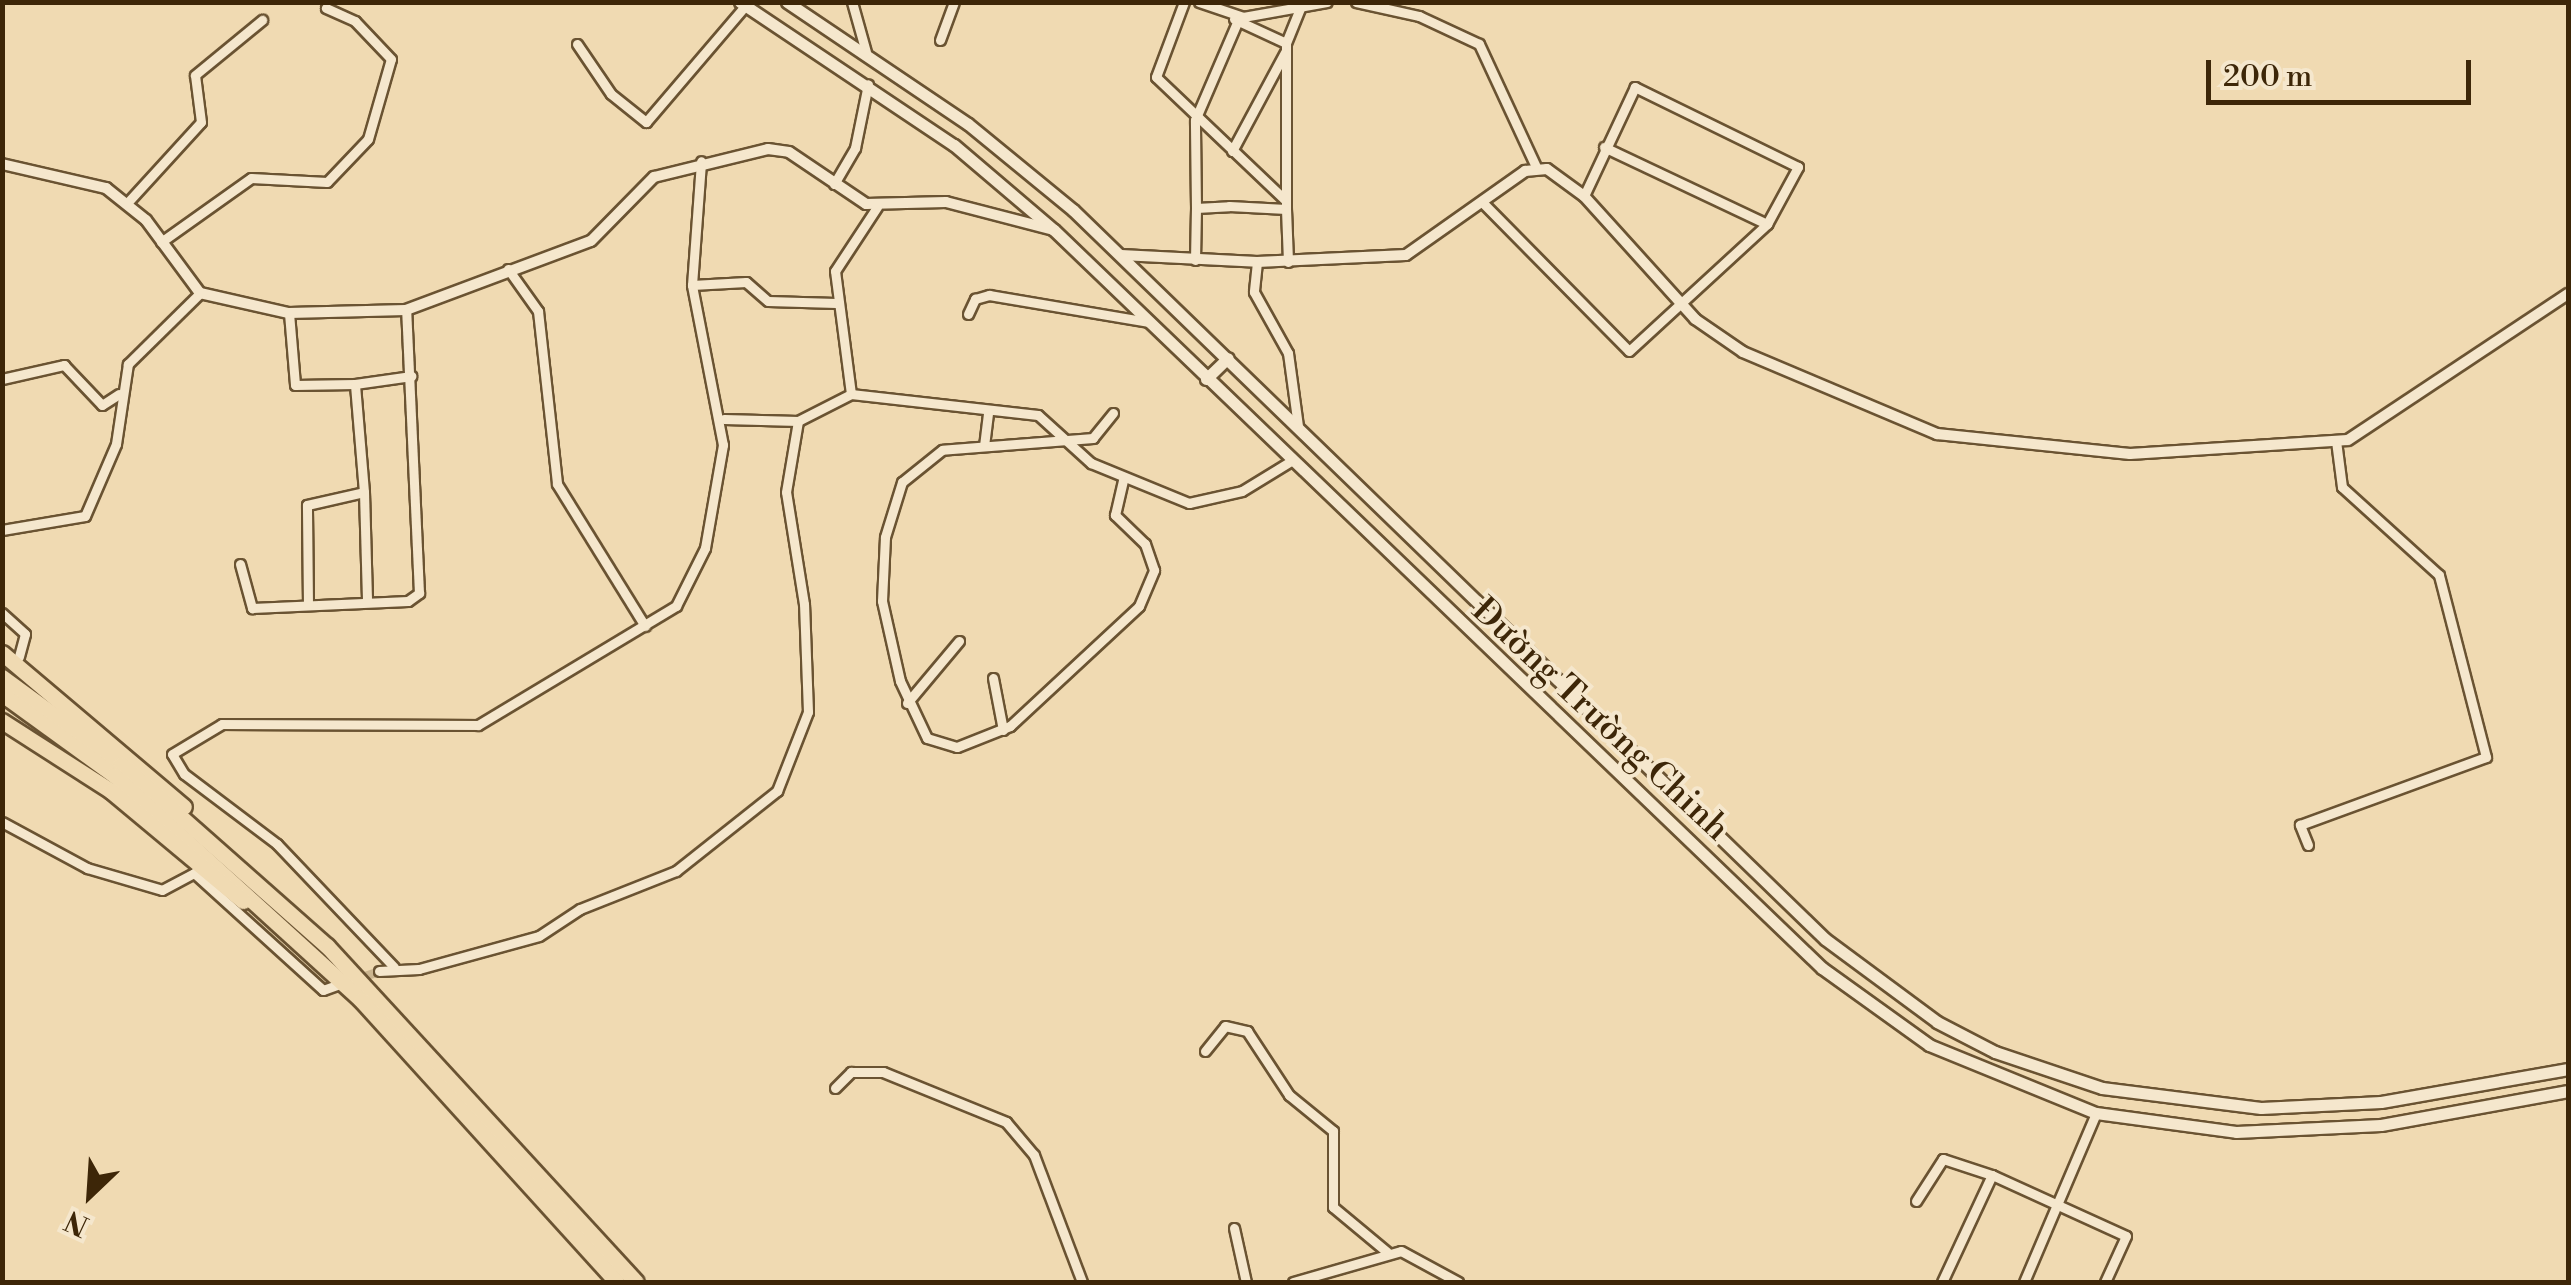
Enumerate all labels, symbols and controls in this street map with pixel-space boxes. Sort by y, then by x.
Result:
scale bar [2211,40,2476,102]
text: 200 m [2223,58,2312,96]
street label: Đường Trường Chinh [1463,590,1737,850]
north arrow [40,1145,140,1245]
text: N [60,1202,95,1243]

